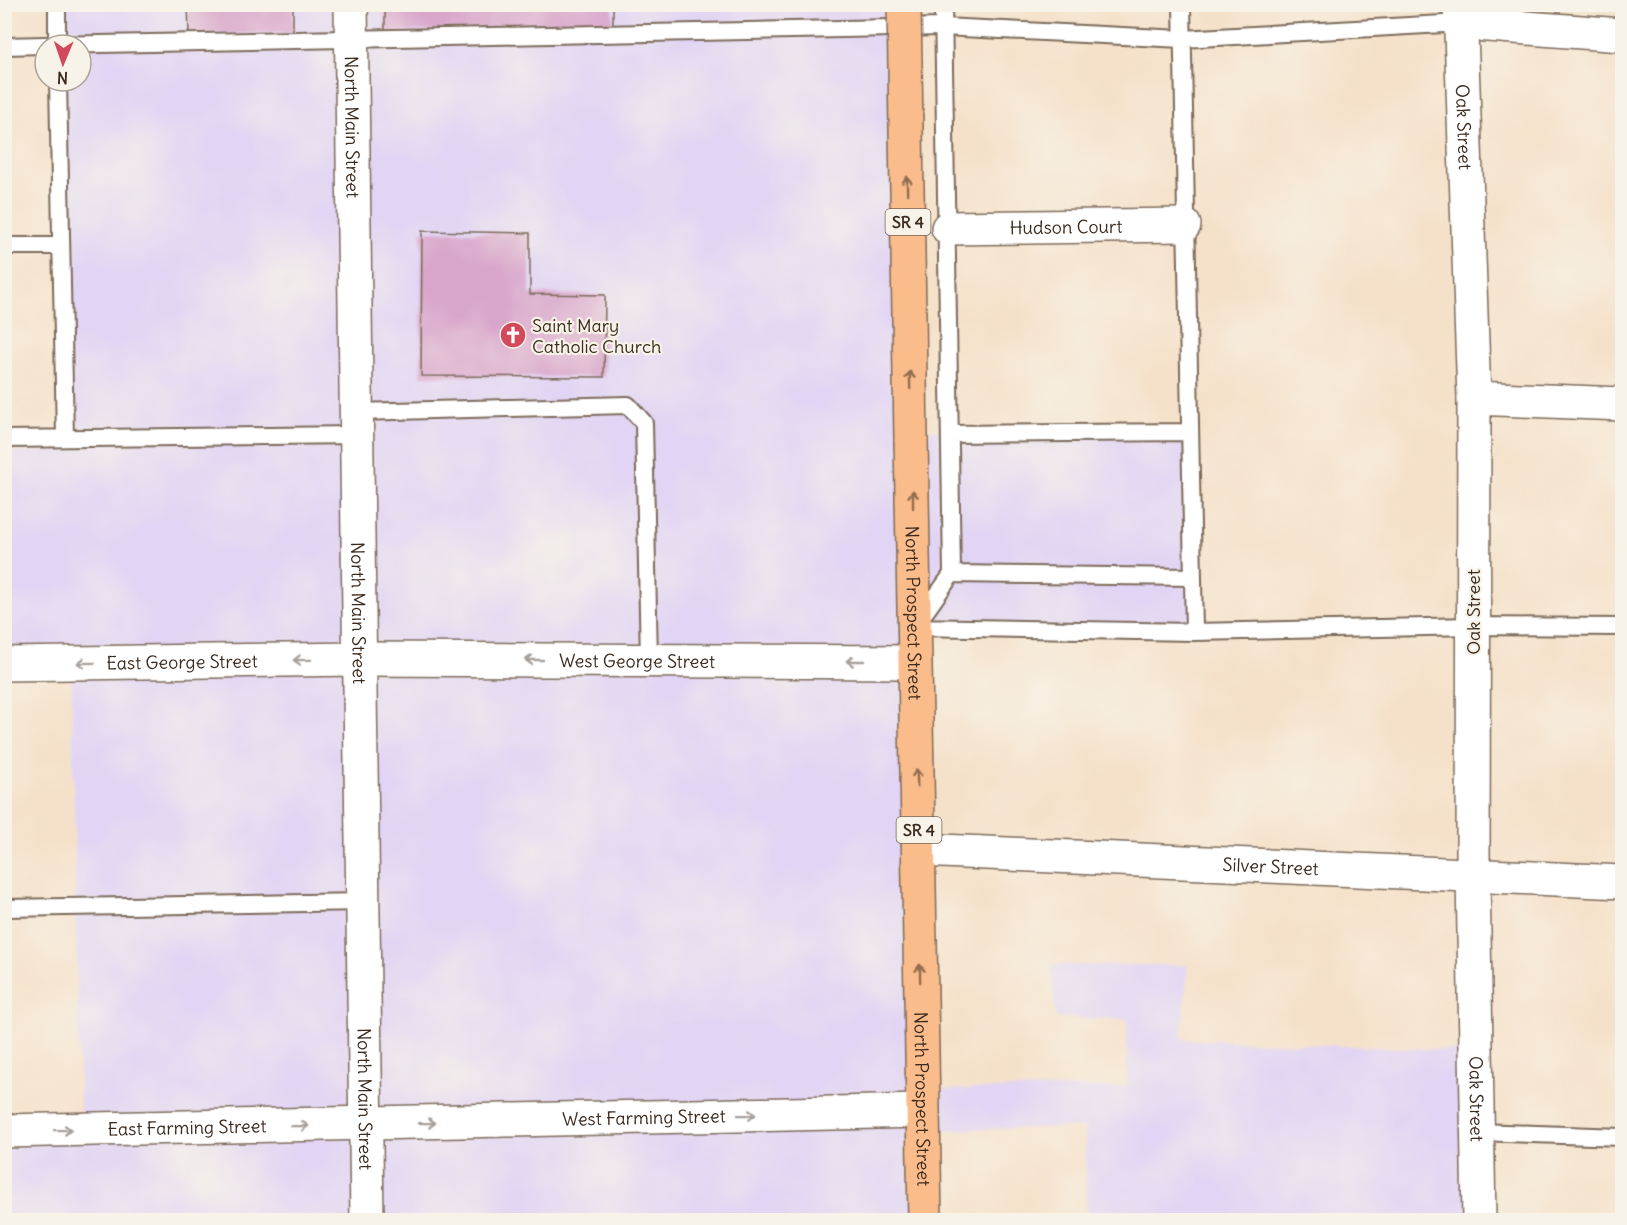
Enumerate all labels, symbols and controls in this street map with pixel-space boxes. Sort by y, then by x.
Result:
north arrow [33,33,93,93]
street label: North Main Street [340,56,365,198]
text: N [57,68,68,88]
street label: Oak Street [1451,84,1477,170]
one-way arrow [901,176,913,196]
road number: SR 4 [886,209,930,235]
street label: Hudson Court [1009,214,1123,239]
place label: Saint Mary Catholic Church [532,314,661,358]
church icon: Saint Mary Catholic Church [498,320,528,350]
one-way arrow [904,371,916,391]
one-way arrow [907,490,919,510]
street label: North Prospect Street [901,526,927,700]
street label: North Main Street [347,542,371,684]
street label: Oak Street [1462,569,1485,655]
street label: East George Street [106,649,258,674]
street label: West George Street [559,649,715,672]
one-way arrow [293,654,313,665]
one-way arrow [524,654,544,666]
one-way arrow [845,655,865,667]
one-way arrow [77,657,97,668]
one-way arrow [911,769,923,789]
road number: SR 4 [896,817,942,843]
street label: Silver Street [1222,852,1319,880]
one-way arrow [914,964,926,984]
street label: North Prospect Street [910,1011,936,1186]
street label: North Main Street [353,1028,378,1170]
street label: Oak Street [1465,1056,1489,1142]
street label: West Farming Street [562,1104,726,1130]
one-way arrow [737,1110,757,1121]
street label: East Farming Street [107,1114,267,1140]
one-way arrow [416,1118,436,1129]
one-way arrow [289,1120,309,1132]
one-way arrow [52,1124,72,1136]

